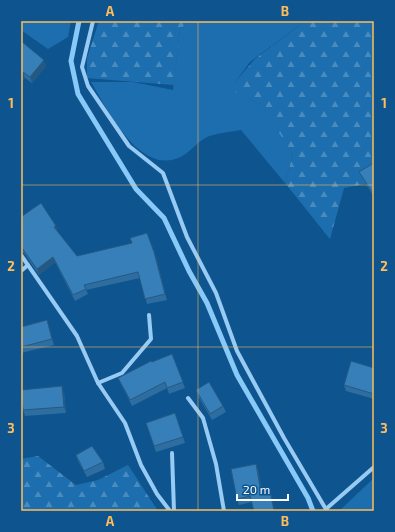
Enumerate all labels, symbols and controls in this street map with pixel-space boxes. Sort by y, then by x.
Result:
text: A [106,3,115,19]
text: B [281,3,289,19]
text: 1 [8,95,14,111]
text: 1 [381,95,387,111]
text: 2 [7,258,15,274]
text: 2 [380,258,388,274]
text: 3 [7,420,15,436]
text: 3 [380,420,388,436]
scale bar [237,476,288,502]
text: 20 m [243,482,270,496]
text: A [106,513,115,529]
text: B [281,513,289,529]

